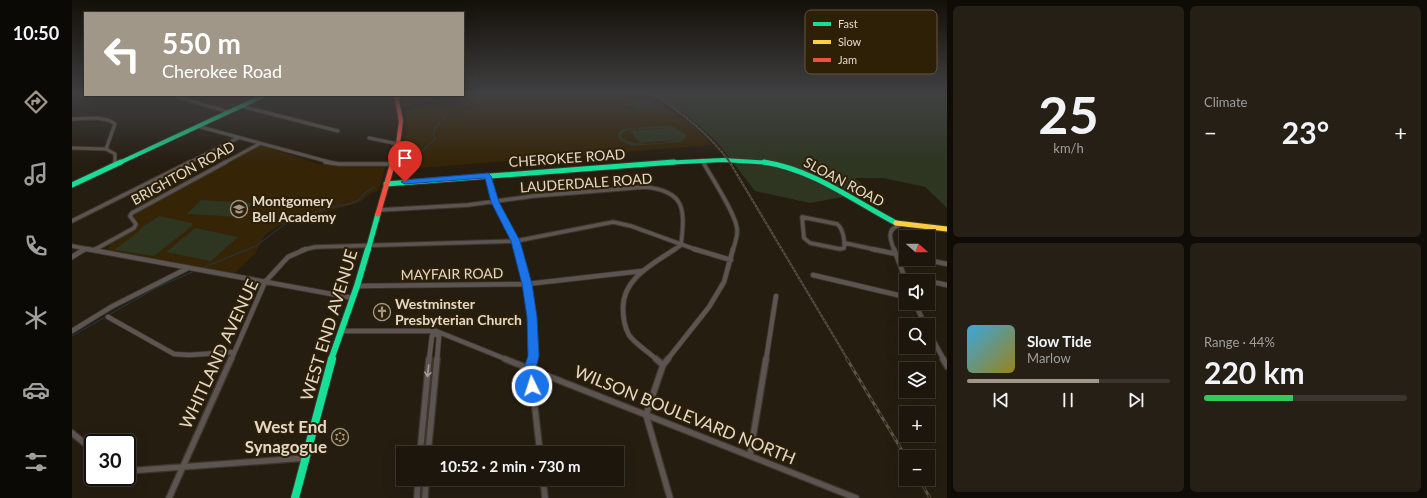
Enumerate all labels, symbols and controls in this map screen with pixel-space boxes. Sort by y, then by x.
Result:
legend [805,10,937,74]
text: Fast [838,17,858,30]
text: 10:50 [13,22,59,44]
text: 550 m [162,26,241,60]
icon: left [96,28,148,80]
text: Slow [838,35,862,48]
text: Jam [838,53,857,66]
text: Cherokee Road [162,60,282,82]
text: 25 [1038,83,1099,145]
icon: directions [22,88,50,116]
text: Climate [1204,94,1247,110]
text: 23° [1282,114,1329,150]
text: − [1204,119,1217,146]
text: + [1394,119,1407,146]
street label: BRIGHTON ROAD [128,137,237,208]
text: km/h [1053,140,1084,156]
pin [388,141,422,182]
street label: CHEROKEE ROAD [508,145,626,170]
icon: arrive [394,147,416,169]
street label: SLOAN ROAD [801,153,887,210]
icon: music [22,160,50,188]
street label: LAUDERDALE ROAD [519,169,653,196]
place label: Montgomery Bell Academy [252,192,337,225]
school or university icon: Montgomery Bell Academy [229,199,249,219]
north arrow [899,230,935,266]
map controls [899,230,935,486]
icon: phone [22,232,50,260]
street label: WEST END AVENUE [295,246,362,403]
street label: MAYFAIR ROAD [400,264,504,283]
button: sound [899,274,935,310]
street label: WHITLAND AVENUE [175,276,262,432]
place label: Westminster Presbyterian Church [395,295,522,328]
church icon: Westminster Presbyterian Church [372,302,392,322]
icon: climate [22,304,50,332]
button: search [899,318,935,354]
text: Slow Tide [1027,332,1092,350]
text: Range · 44% [1204,334,1275,350]
text: Marlow [1027,350,1071,366]
text: 220 km [1204,354,1305,390]
street label: WILSON BOULEVARD NORTH [571,360,799,469]
button: layers [899,362,935,398]
one-way arrow [424,364,432,377]
position arrow [511,365,553,407]
icon: car [22,376,50,404]
icon: previous [990,389,1012,411]
icon: pause [1057,389,1079,411]
icon: next [1125,389,1147,411]
button: + [899,406,935,442]
place label: West End Synagogue [245,416,327,457]
synagogue icon: West End Synagogue [330,427,350,447]
speed limit sign: 30 [84,434,136,486]
icon: filters [22,448,50,476]
button: − [899,450,935,486]
text: 10:52 · 2 min · 730 m [440,457,580,475]

